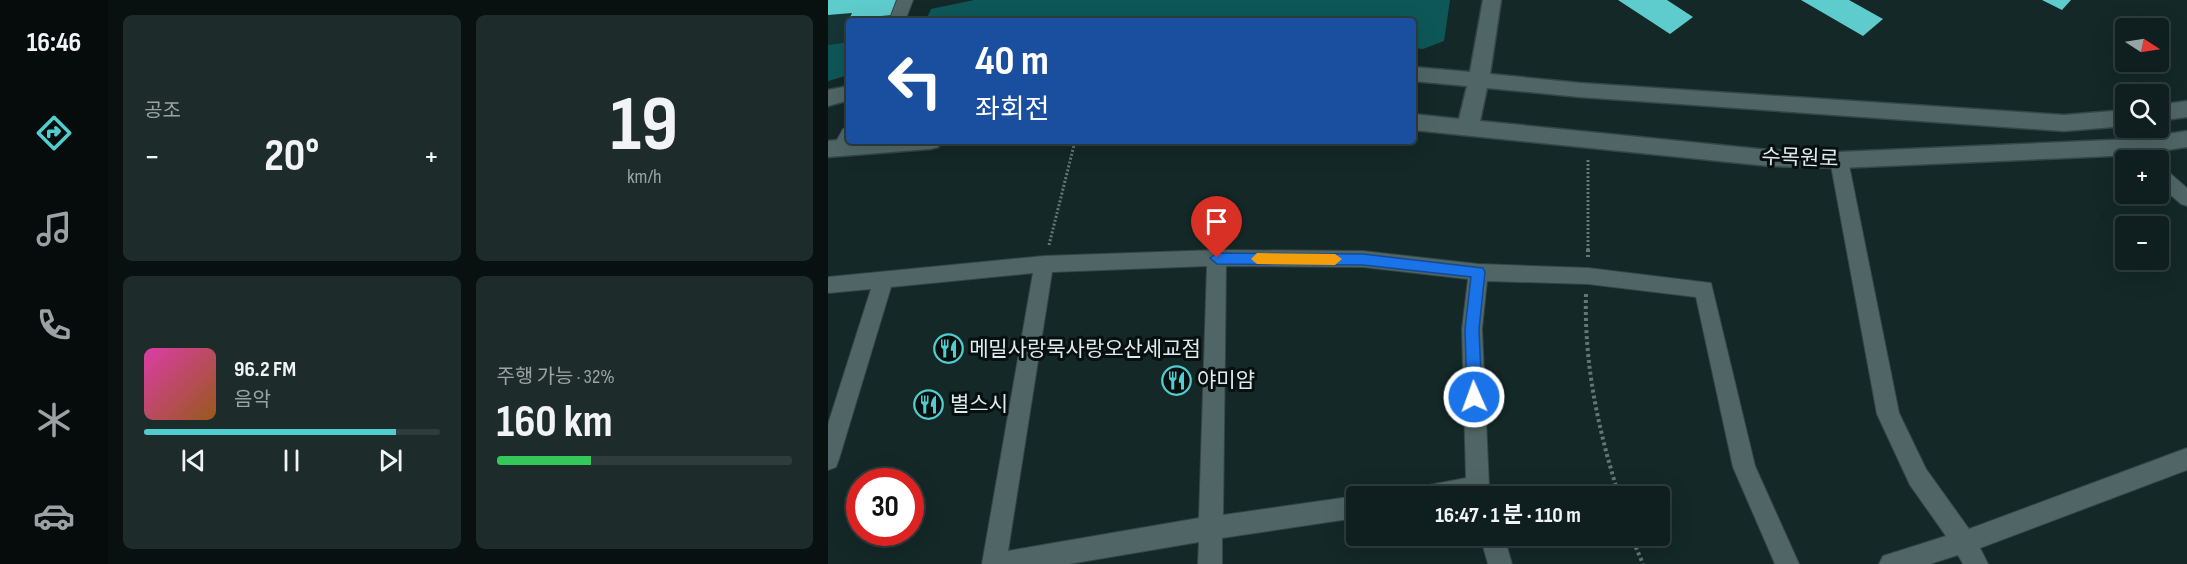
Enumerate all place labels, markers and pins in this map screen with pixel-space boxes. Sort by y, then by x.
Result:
pin [1191,196,1242,258]
restaurant icon: 메밀사랑묵사랑오산세교점 [932,333,964,365]
place label: 메밀사랑묵사랑오산세교점 [969,337,1201,362]
restaurant icon: 야미얌 [1160,364,1192,396]
place label: 야미얌 [1197,368,1255,393]
restaurant icon: 별스시 [913,388,945,420]
place label: 별스시 [950,392,1008,417]

